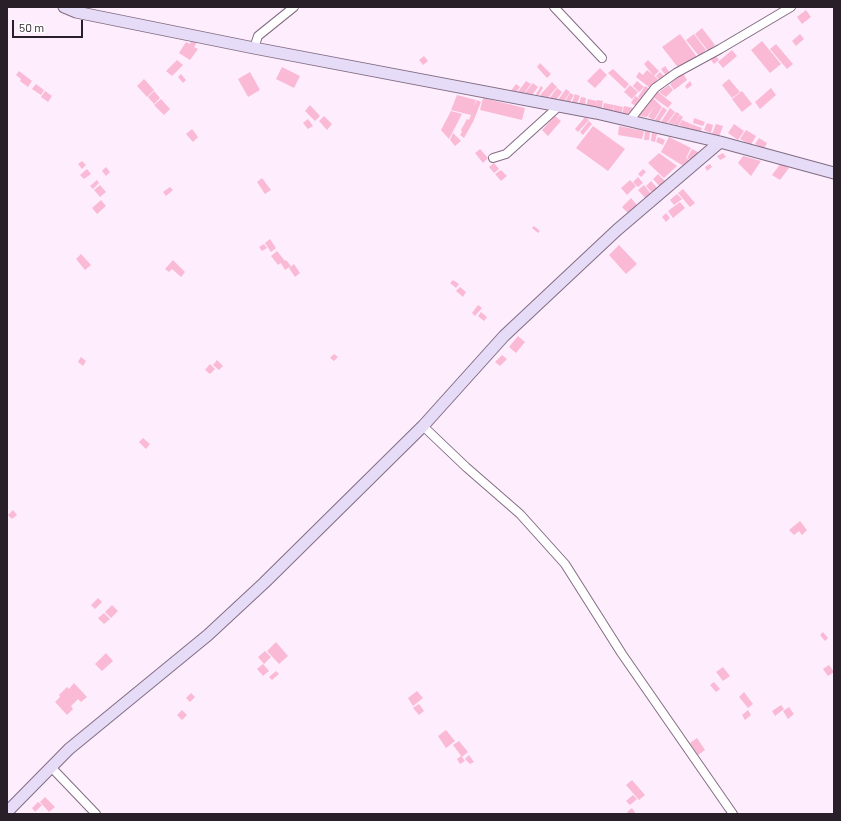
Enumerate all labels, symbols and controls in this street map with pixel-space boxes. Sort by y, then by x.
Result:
scale bar [14,12,85,38]
text: 50 m [19,20,44,34]

